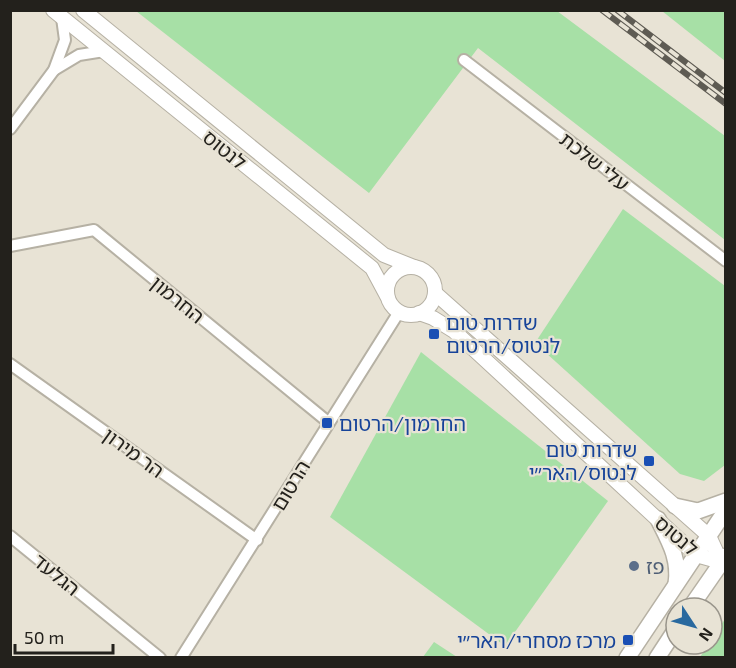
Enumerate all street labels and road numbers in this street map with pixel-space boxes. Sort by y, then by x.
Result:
street label: לנטוס [198,124,252,174]
street label: עלי שלכת [556,127,634,195]
street label: החרמון [146,270,210,328]
street label: הר מירון [99,422,169,482]
street label: הרטום [266,455,314,515]
street label: לנטוס [650,510,704,560]
street label: הגלעד [29,548,85,600]

